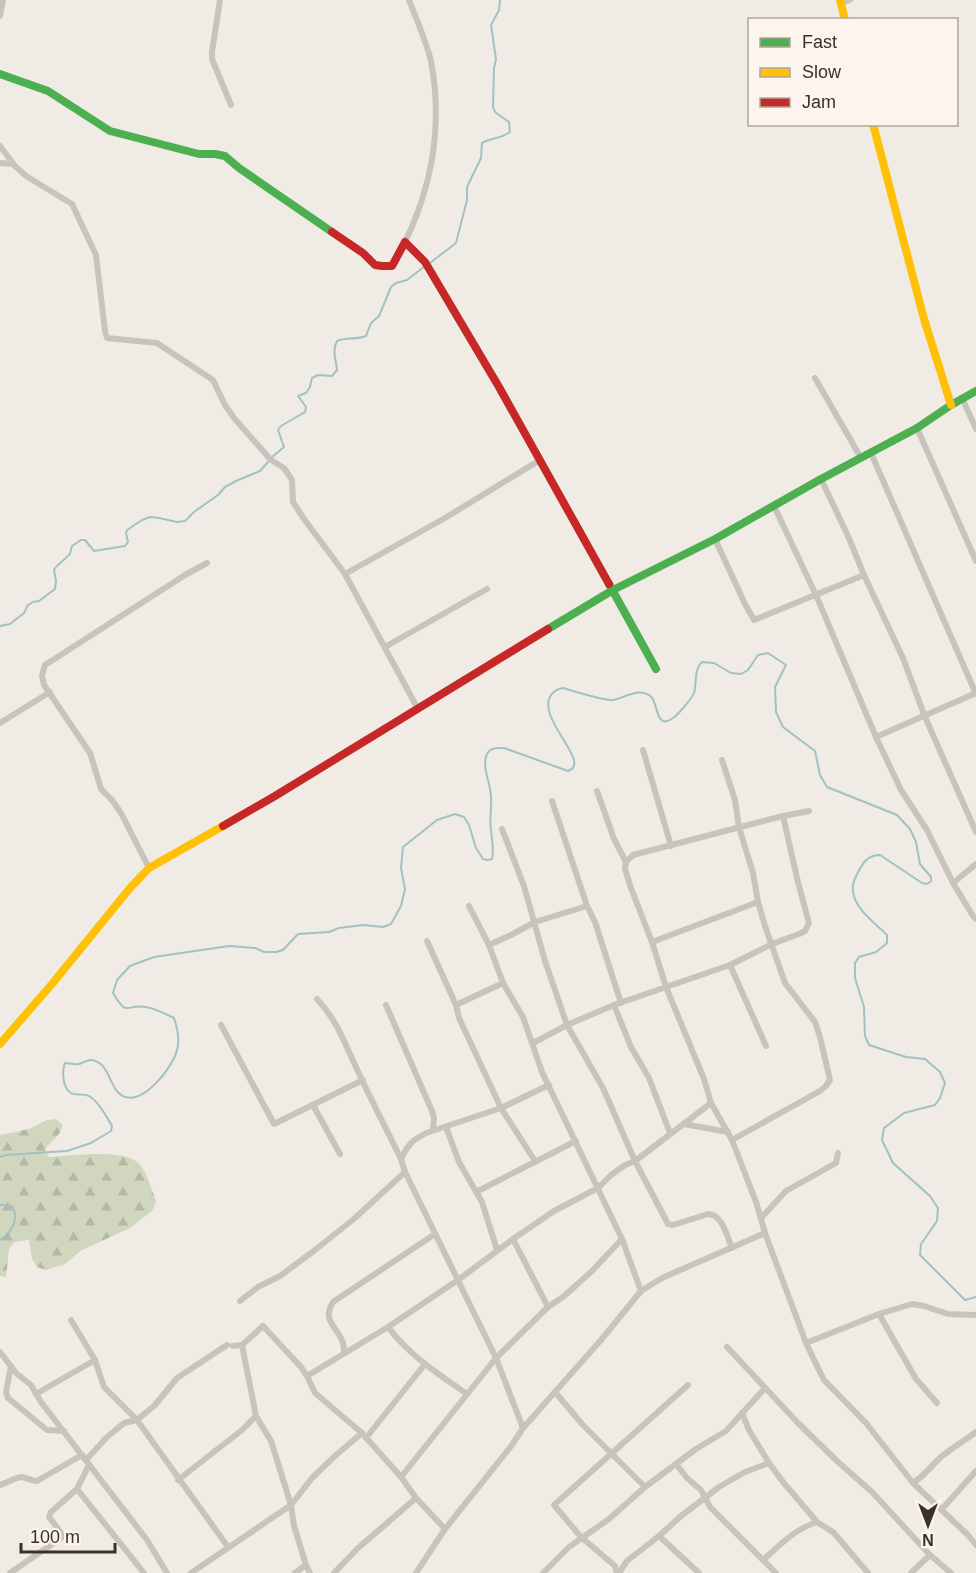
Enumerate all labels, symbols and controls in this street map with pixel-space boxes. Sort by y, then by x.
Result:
legend [748,18,958,126]
text: Fast [802,32,837,52]
text: Slow [802,62,842,82]
text: Jam [802,92,836,112]
north arrow [898,1495,958,1555]
scale bar [21,1516,116,1554]
text: 100 m [30,1527,80,1547]
text: N [922,1531,934,1548]

